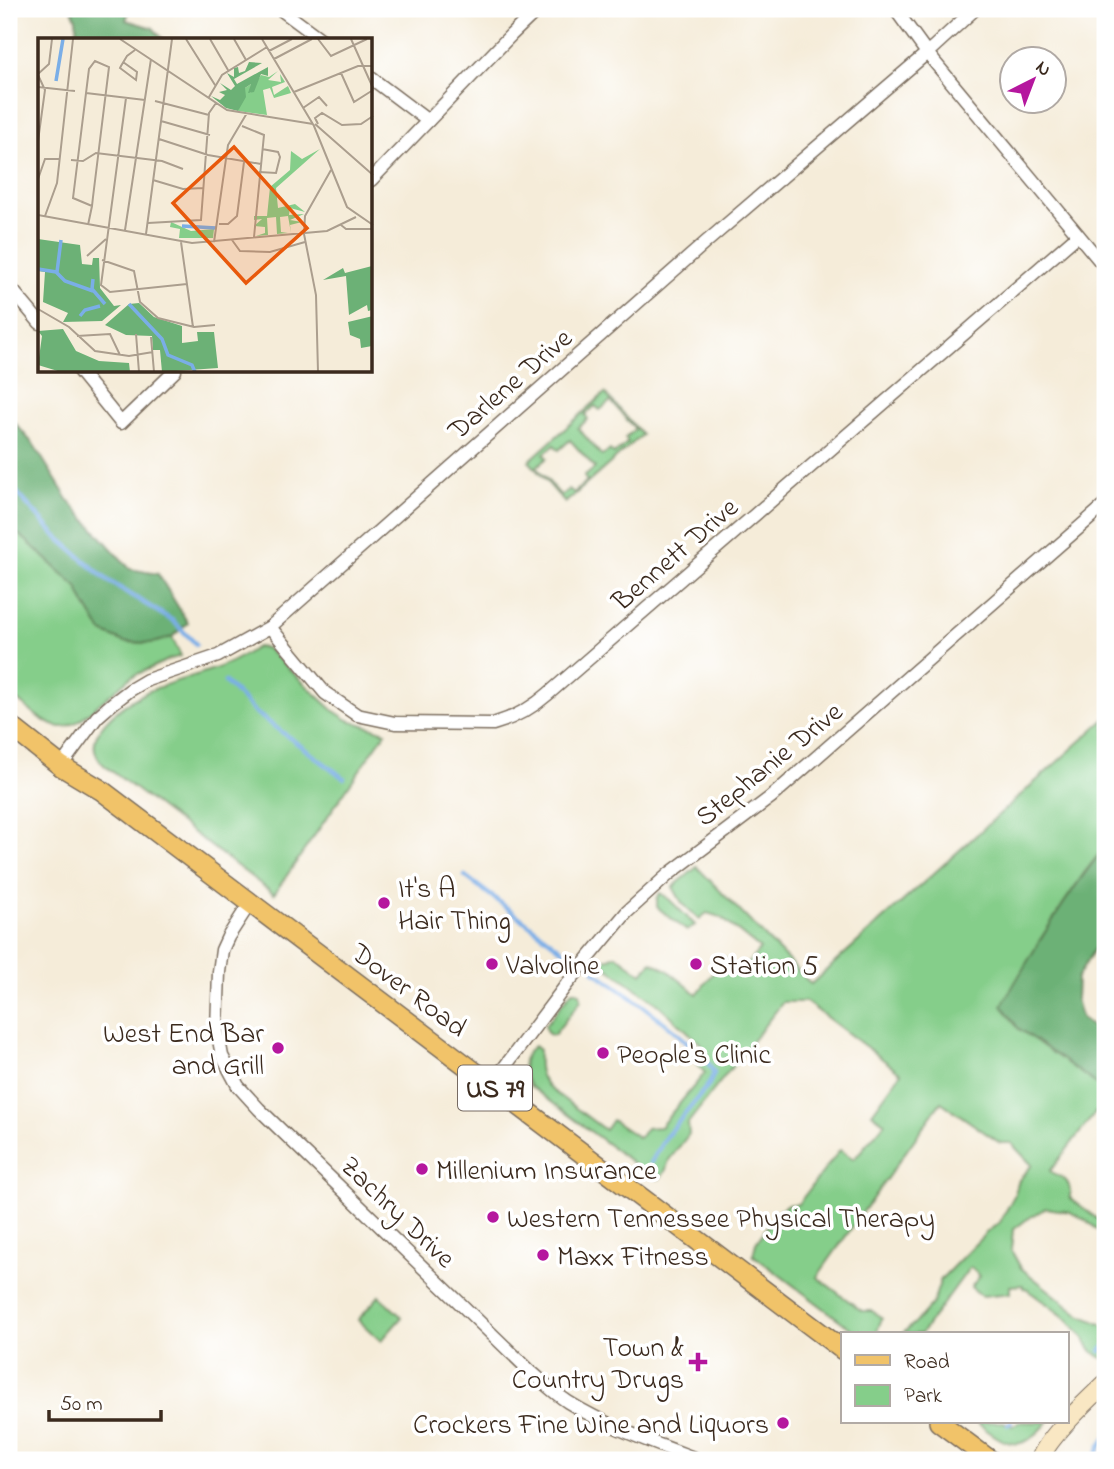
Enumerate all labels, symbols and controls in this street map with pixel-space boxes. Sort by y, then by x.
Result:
inset map [38,38,373,373]
north arrow [998,46,1068,116]
text: N [1029,55,1057,84]
street label: Darlene Drive [439,320,583,452]
street label: Bennett Drive [603,489,749,623]
street label: Stephanie Drive [688,693,853,838]
place label: It's A Hair Thing [398,870,511,943]
marker: It's A Hair Thing [376,895,392,911]
street label: Dover Road [340,934,475,1049]
place label: Valvoline [505,947,600,988]
place label: Station 5 [710,947,818,988]
marker: Valvoline [484,956,500,972]
marker: Station 5 [688,956,704,972]
place label: West End Bar and Grill [103,1015,264,1088]
place label: People's Clinic [617,1036,771,1077]
marker: West End Bar and Grill [270,1040,286,1056]
marker: People's Clinic [595,1045,611,1061]
road number: US 79 [458,1065,532,1110]
street label: Zachry Drive [330,1148,464,1279]
place label: Millenium Insurance [436,1152,657,1193]
marker: Millenium Insurance [414,1161,430,1177]
place label: Western Tennessee Physical Therapy [507,1200,935,1241]
marker: Western Tennessee Physical Therapy [485,1209,501,1225]
place label: Maxx Fitness [557,1238,709,1279]
marker: Maxx Fitness [535,1247,551,1263]
place label: Town & Country Drugs [512,1329,684,1402]
legend [841,1332,1068,1424]
text: Road [904,1348,950,1378]
marker: Town & Country Drugs [690,1354,706,1370]
scale bar [49,1378,161,1422]
text: Park [904,1382,943,1412]
text: 50 m [60,1390,103,1420]
place label: Crockers Fine Wine and Liquors [413,1406,769,1447]
marker: Crockers Fine Wine and Liquors [775,1415,791,1431]

